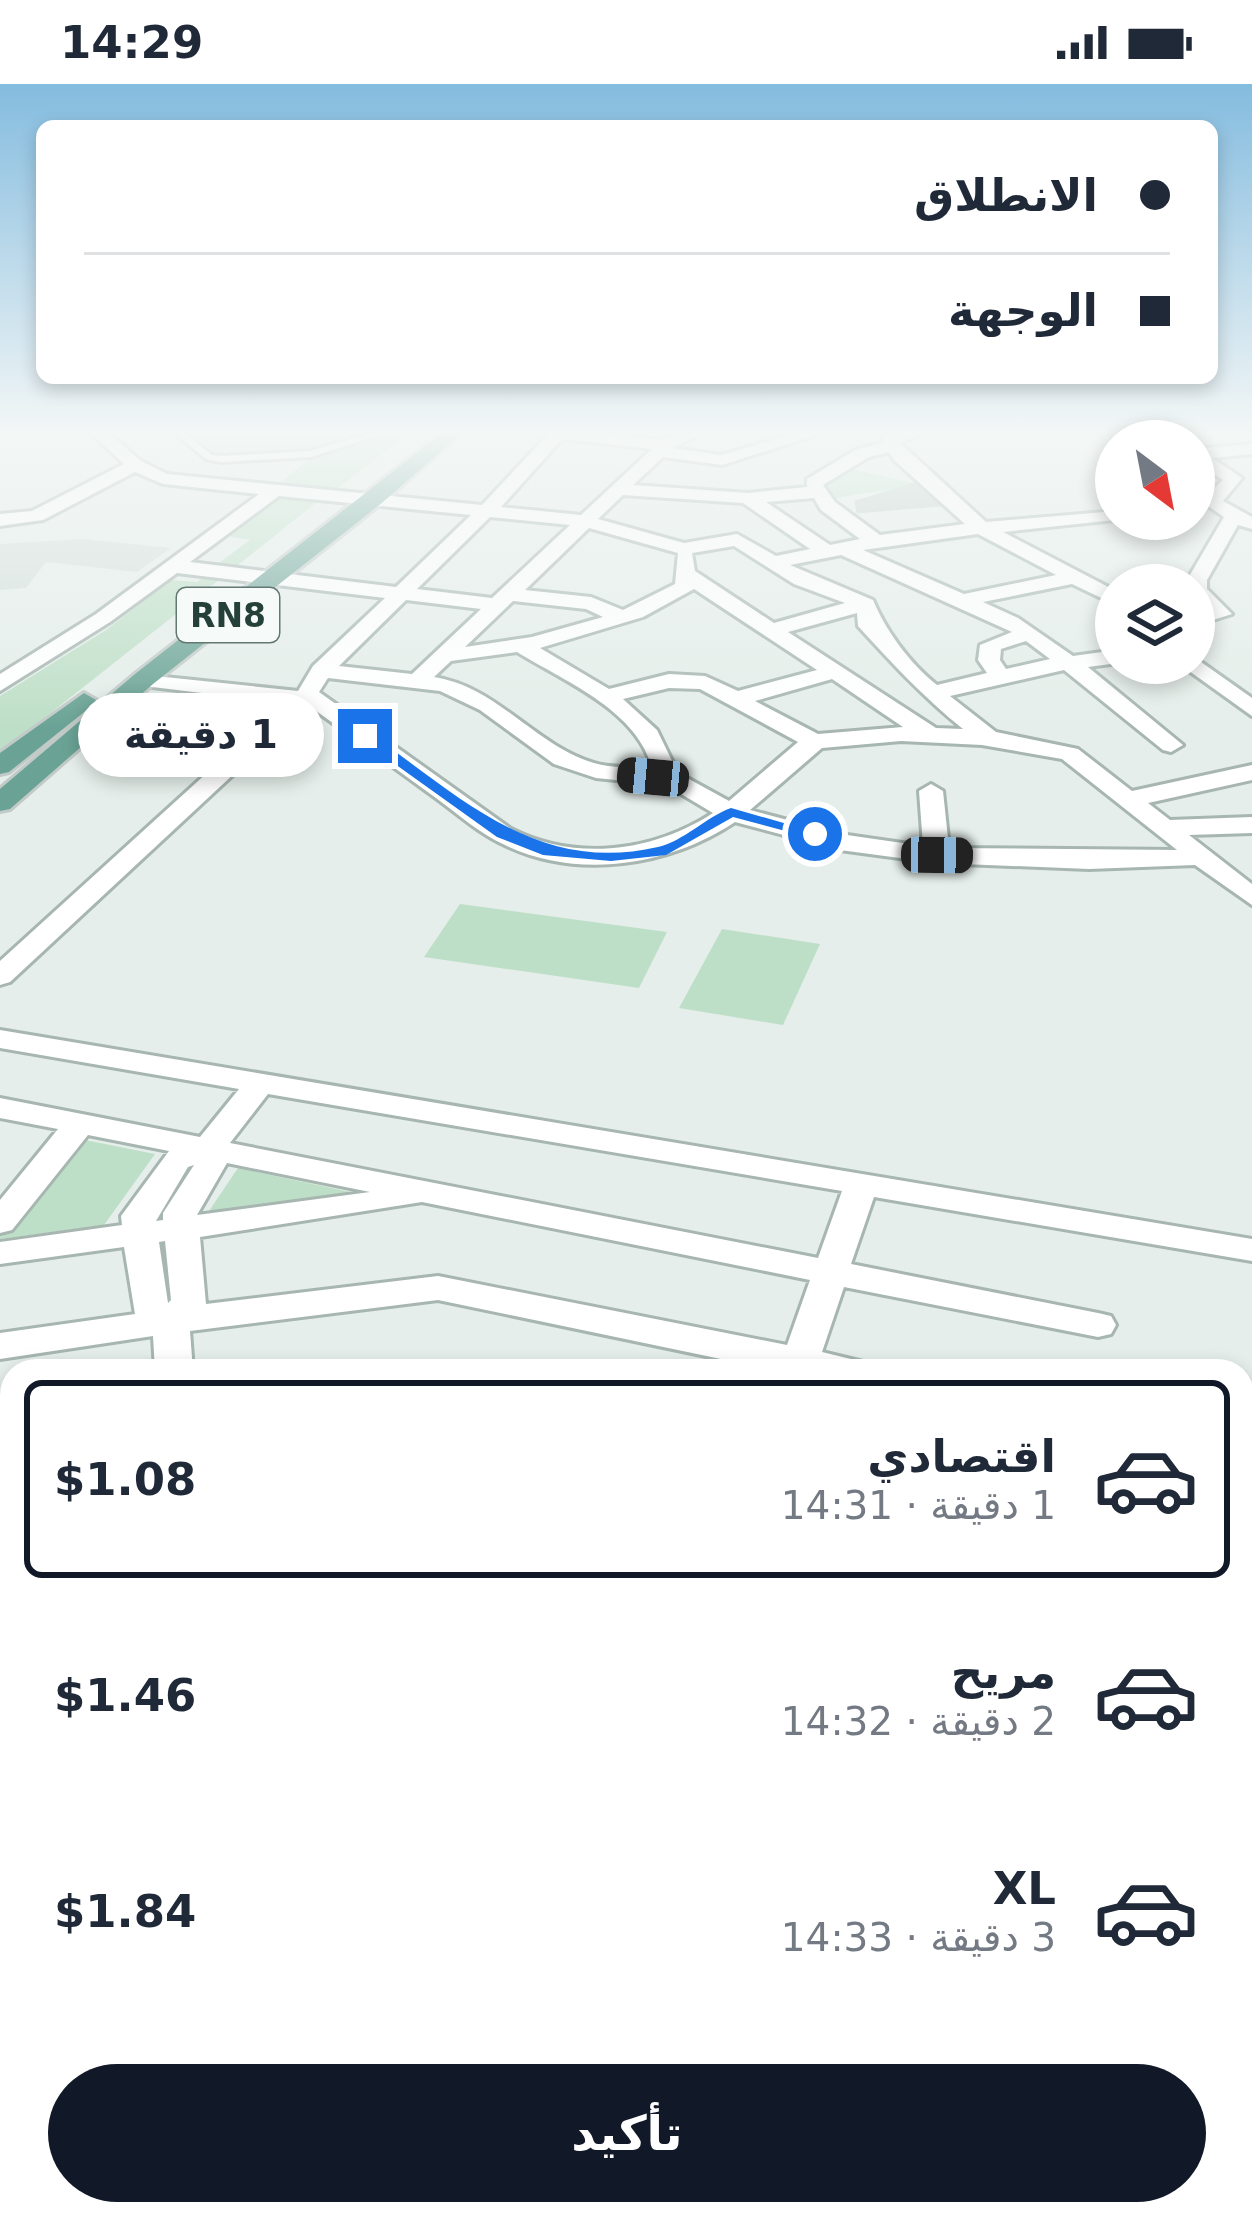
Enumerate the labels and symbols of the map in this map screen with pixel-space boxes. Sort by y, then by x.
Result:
north arrow [1095,420,1215,540]
road number: RN8 [177,588,279,642]
callout: 1 دقيقة [77,694,323,778]
route end [338,709,392,763]
car [616,756,690,798]
route start [788,807,842,861]
car [901,836,973,874]

